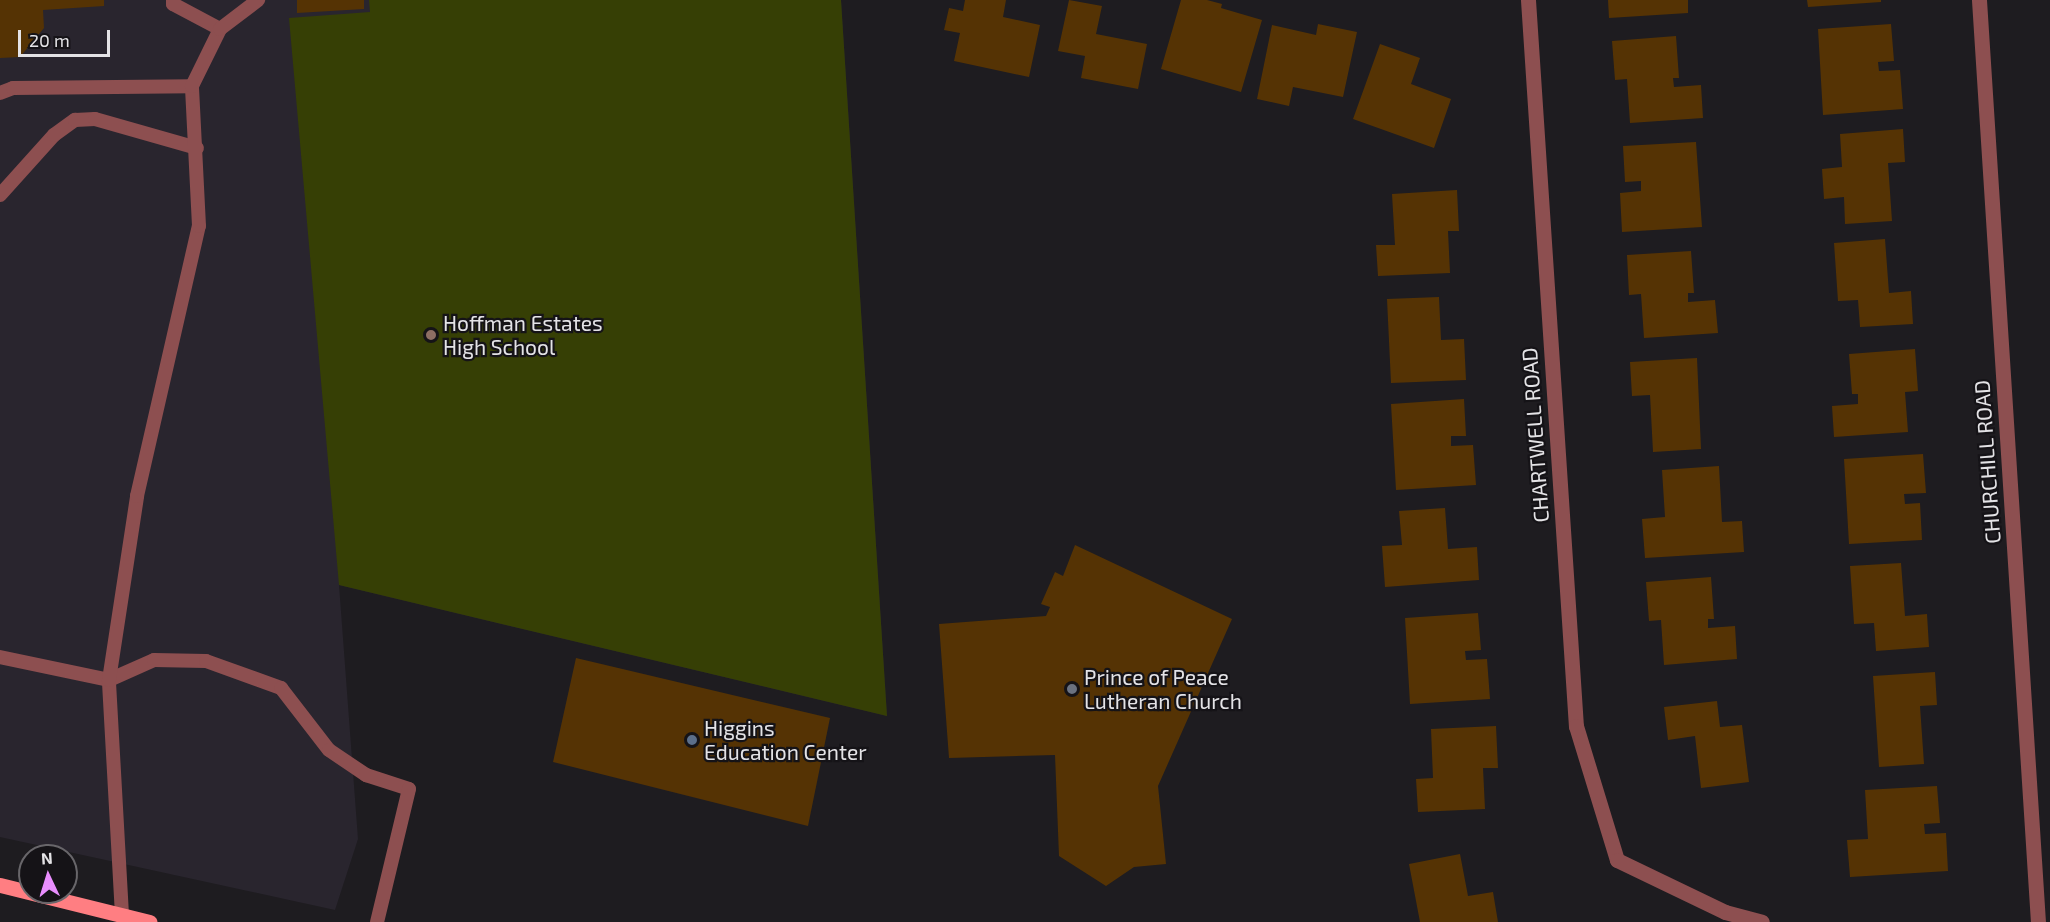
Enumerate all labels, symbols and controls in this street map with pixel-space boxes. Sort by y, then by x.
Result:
scale bar [21,18,112,56]
text: 20 m [29,29,70,51]
place label: Hoffman Estates High School [443,310,603,360]
marker: Hoffman Estates High School [424,328,438,342]
street label: CHARTWELL ROAD [1516,346,1554,524]
street label: CHURCHILL ROAD [1969,379,2005,545]
place label: Prince of Peace Lutheran Church [1084,664,1242,714]
marker: Prince of Peace Lutheran Church [1065,682,1079,696]
place label: Higgins Education Center [704,715,867,765]
marker: Higgins Education Center [685,733,699,747]
north arrow [18,844,78,904]
text: N [40,848,53,867]

